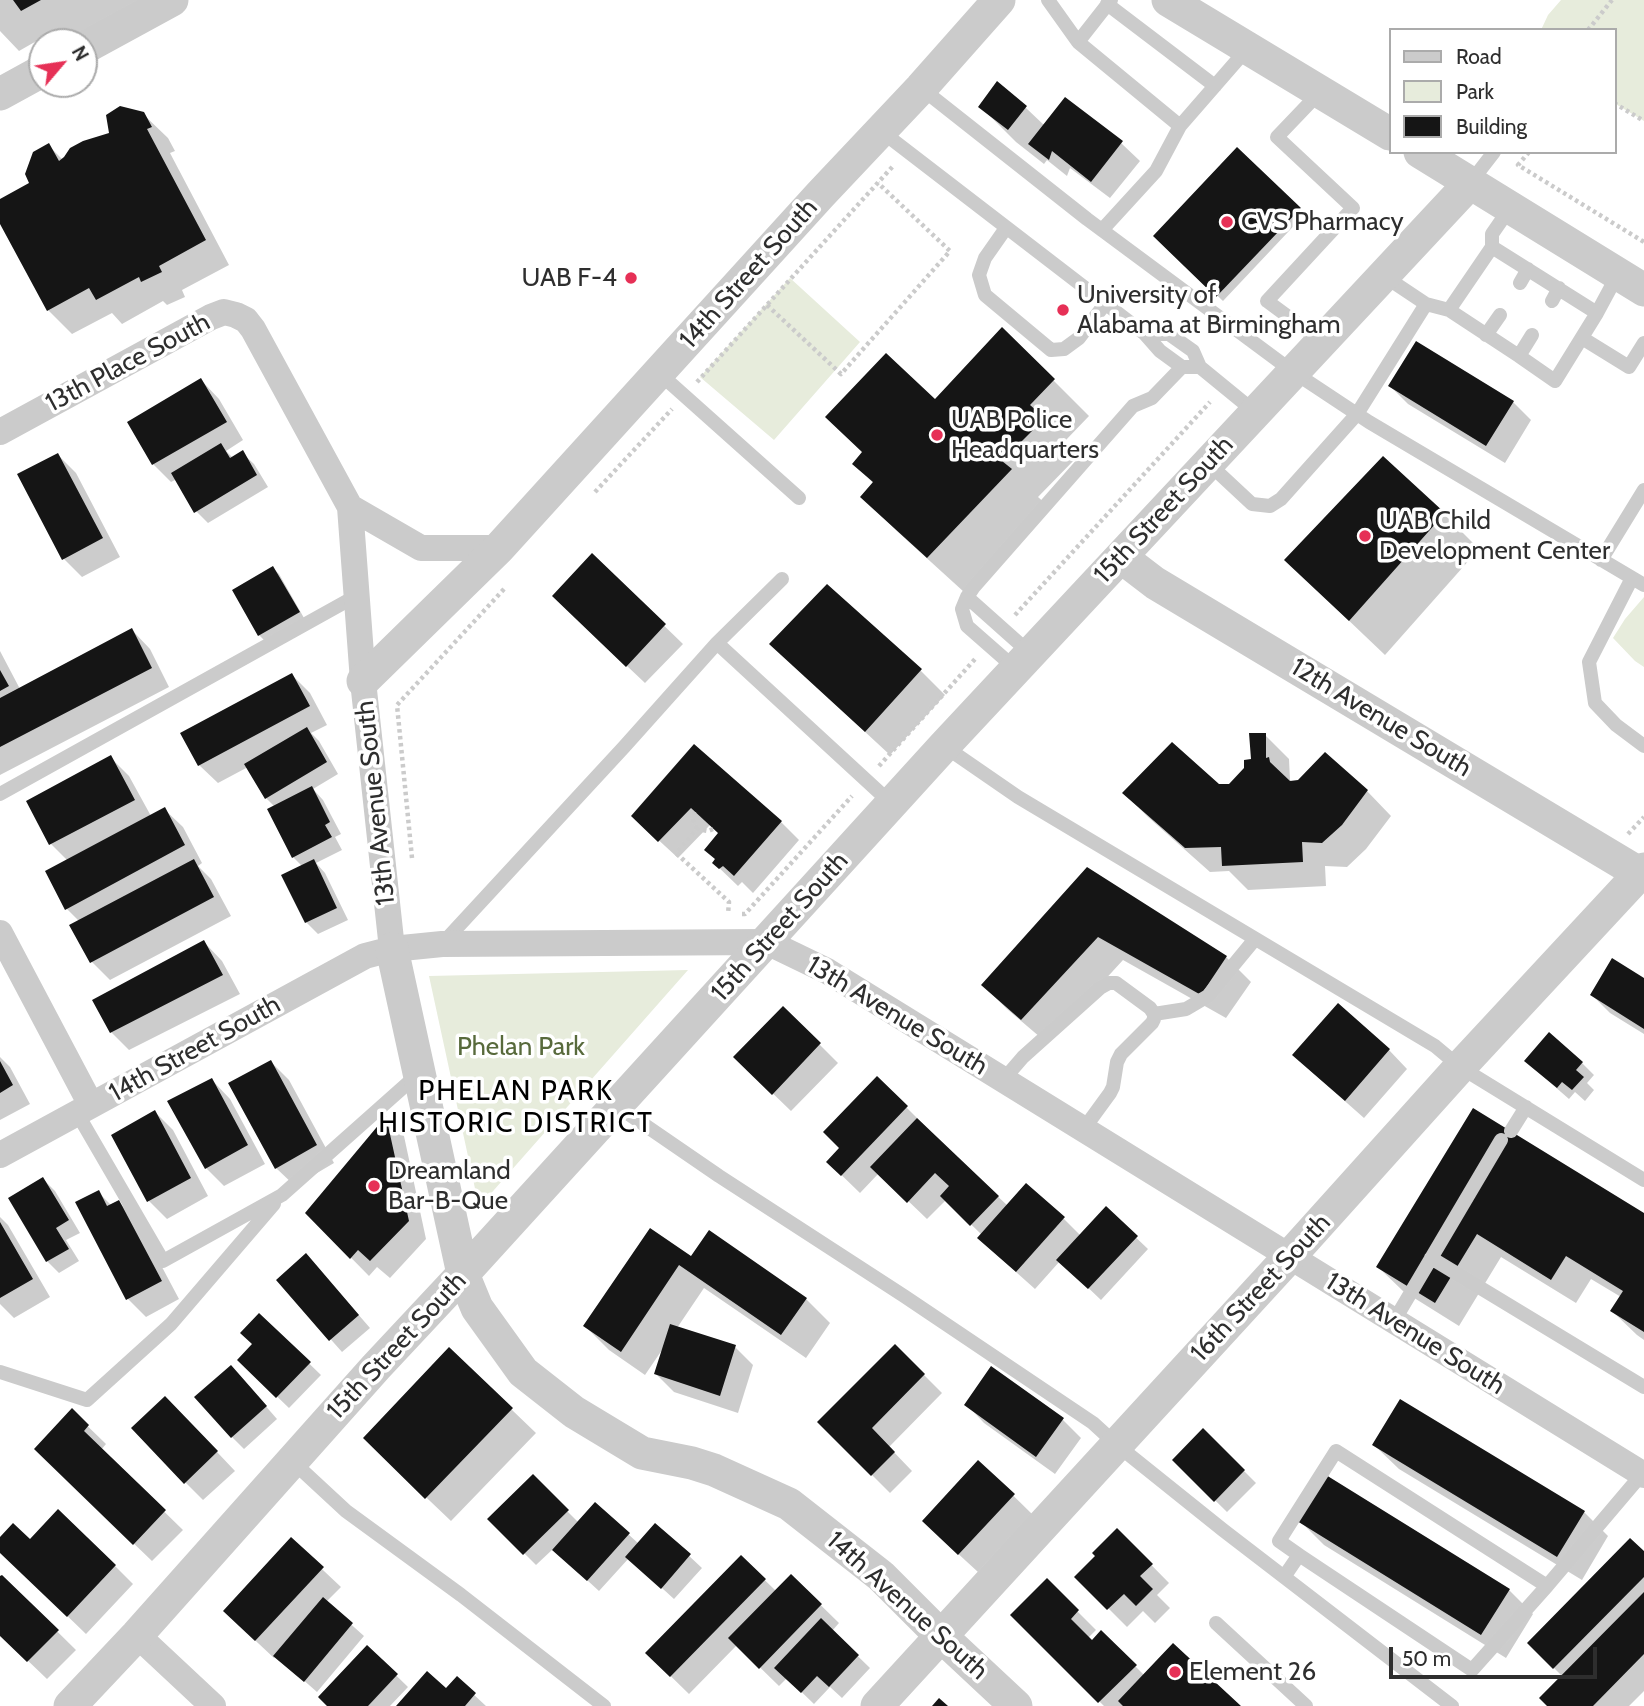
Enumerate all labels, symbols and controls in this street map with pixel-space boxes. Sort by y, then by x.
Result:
north arrow [28,28,98,98]
legend [1388,28,1616,154]
text: N [67,42,93,65]
text: Road [1456,44,1502,69]
text: Park [1456,79,1494,104]
text: Building [1456,114,1527,139]
street label: 14th Street South [674,193,824,355]
place label: CVS Pharmacy [1241,206,1404,238]
marker: CVS Pharmacy [1219,214,1235,230]
place label: UAB F-4 [522,262,617,294]
marker: UAB F-4 [623,270,639,286]
place label: University of Alabama at Birmingham [1077,279,1341,340]
marker: University of Alabama at Birmingham [1055,302,1071,318]
street label: 13th Place South [41,307,215,419]
place label: UAB Police Headquarters [951,404,1099,466]
marker: UAB Police Headquarters [929,427,945,443]
street label: 15th Street South [1088,430,1240,590]
place label: UAB Child Development Center [1379,505,1610,566]
marker: UAB Child Development Center [1357,528,1373,544]
street label: 12th Avenue South [1285,652,1477,784]
street label: 13th Avenue South [350,699,402,907]
street label: 15th Street South [705,846,855,1008]
street label: 13th Avenue South [801,950,993,1082]
street label: 14th Street South [104,989,286,1109]
park label: Phelan Park [457,1031,585,1063]
district label: PHELAN PARK HISTORIC DISTRICT [380,1075,652,1141]
place label: Dreamland Bar-B-Que [388,1155,511,1216]
marker: Dreamland Bar-B-Que [366,1178,382,1194]
street label: 16th Street South [1185,1208,1337,1368]
street label: 15th Street South [321,1266,473,1426]
street label: 13th Avenue South [1320,1266,1510,1402]
street label: 14th Avenue South [820,1525,994,1687]
scale bar [1392,1632,1600,1676]
text: 50 m [1402,1646,1451,1671]
place label: Element 26 [1189,1656,1316,1688]
marker: Element 26 [1167,1664,1183,1680]

